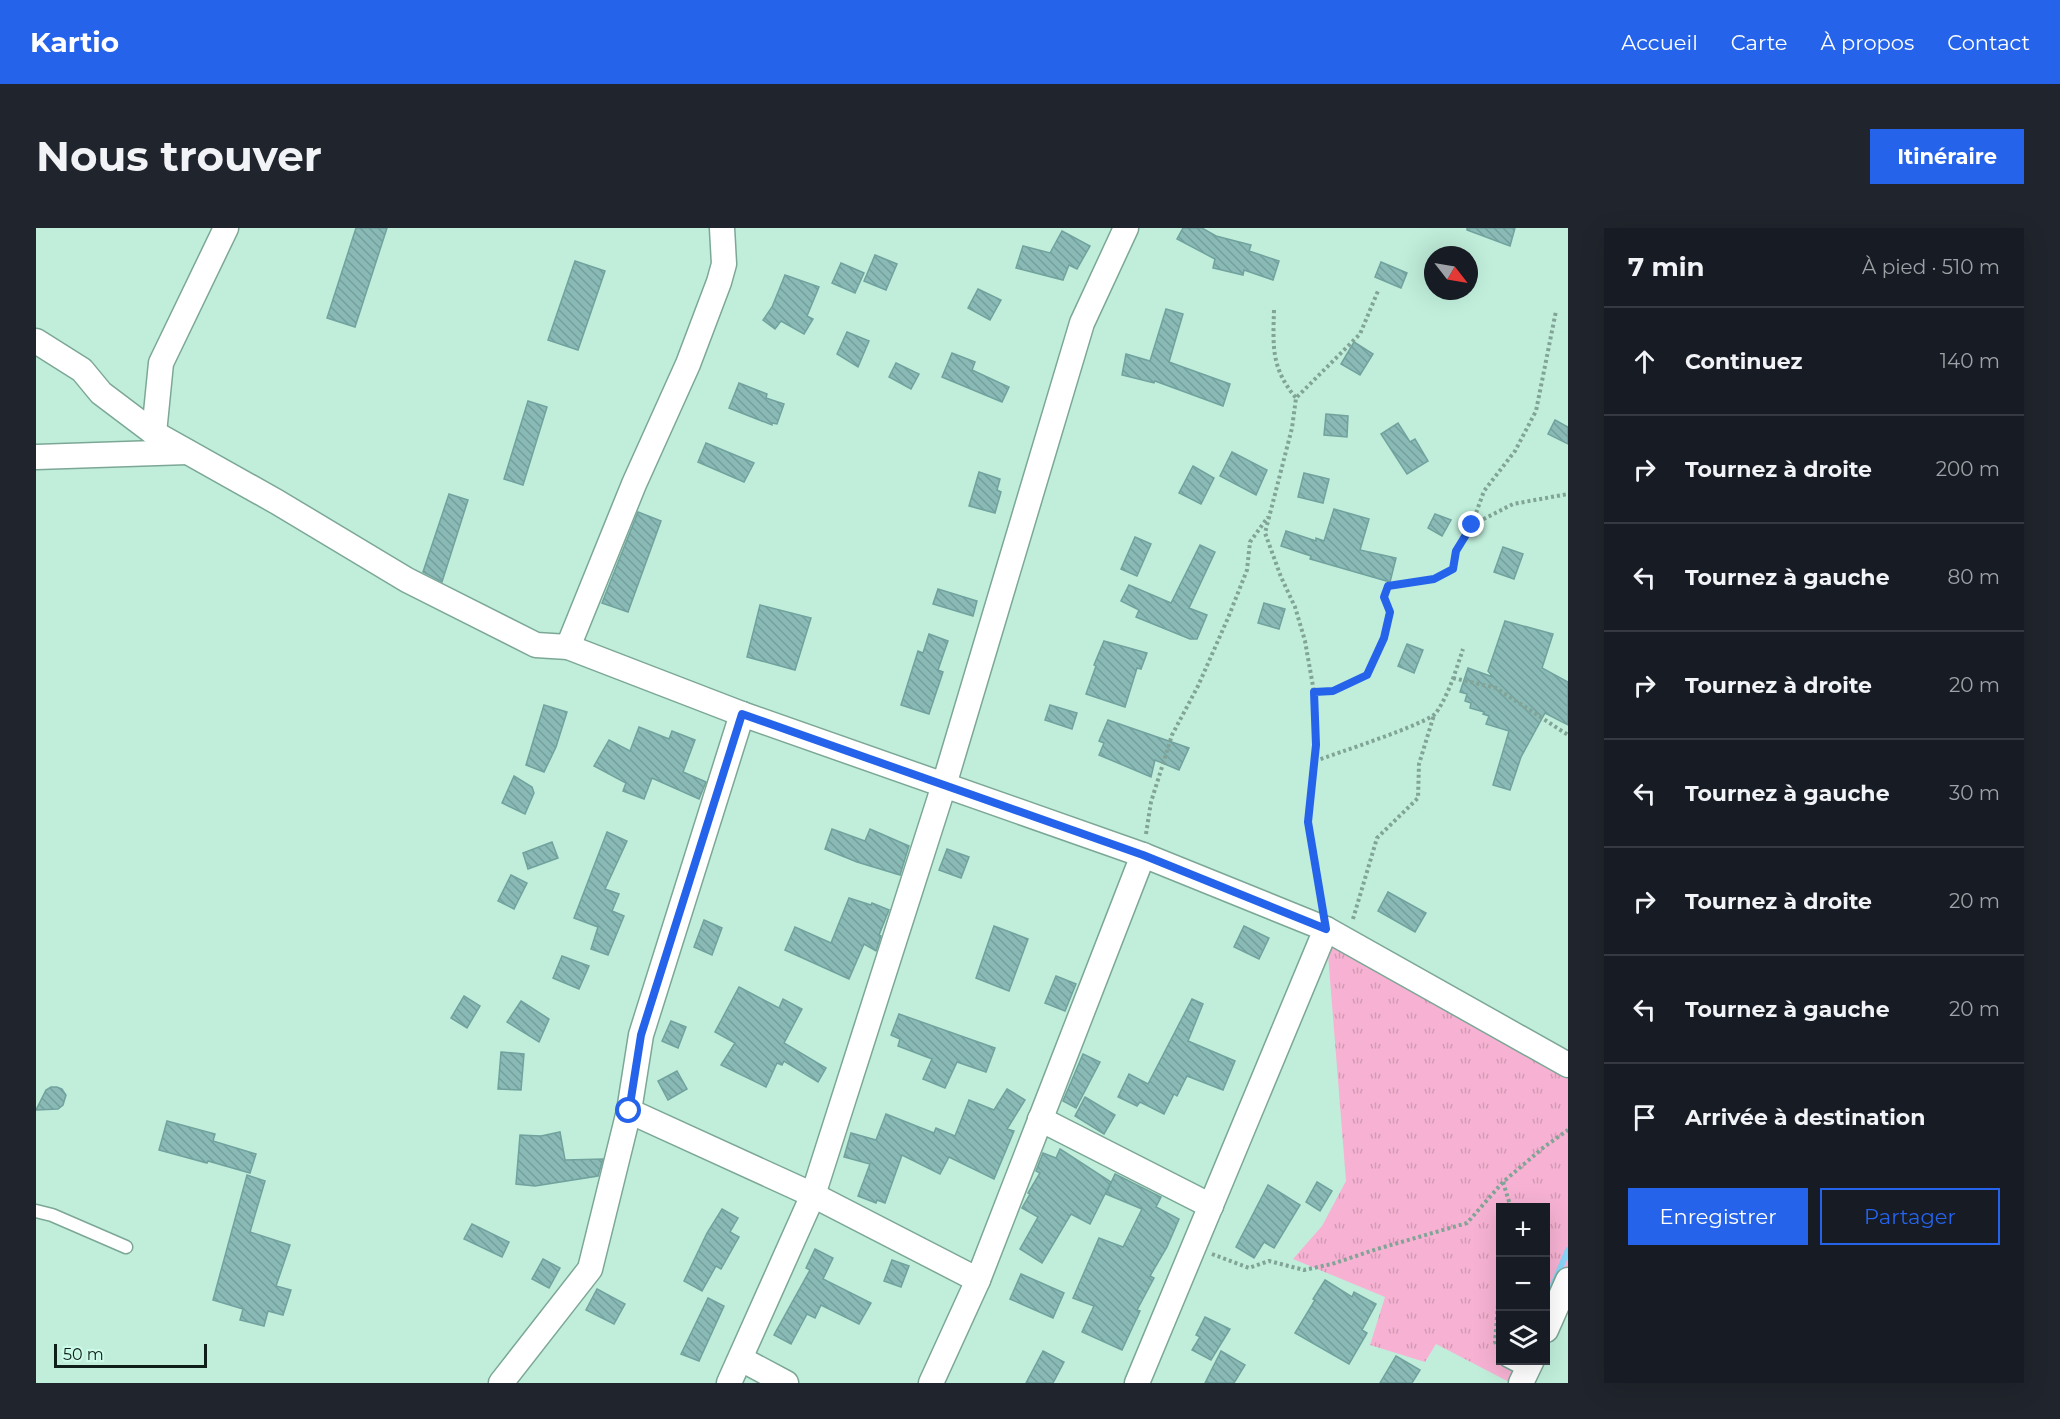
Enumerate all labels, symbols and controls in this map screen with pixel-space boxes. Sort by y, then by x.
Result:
text: Kartio [30,25,119,59]
text: Accueil [1621,30,1698,55]
text: Carte [1731,30,1787,55]
text: À propos [1820,30,1914,55]
text: Contact [1947,30,2030,55]
button: Itinéraire [1870,129,2024,184]
text: Nous trouver [36,130,322,182]
north arrow [1424,246,1478,300]
text: 7 min [1628,251,1705,283]
text: À pied · 510 m [1862,255,2000,279]
icon: ahead [1628,345,1661,378]
text: Continuez [1685,348,1802,375]
text: 140 m [1940,349,2000,373]
icon: right [1628,453,1661,486]
text: Tournez à droite [1685,456,1872,483]
text: 200 m [1936,457,2000,481]
route end [1458,511,1484,537]
icon: left [1628,561,1661,594]
text: Tournez à gauche [1685,564,1890,591]
text: 80 m [1948,565,2000,589]
icon: right [1628,669,1661,702]
text: Tournez à droite [1685,672,1872,699]
text: 20 m [1949,673,2000,697]
icon: left [1628,777,1661,810]
text: Tournez à gauche [1685,780,1890,807]
text: 30 m [1949,781,2000,805]
icon: right [1628,885,1661,918]
text: Tournez à droite [1685,888,1872,915]
text: 20 m [1949,889,2000,913]
icon: left [1628,993,1661,1026]
text: Tournez à gauche [1685,996,1890,1023]
text: 20 m [1949,997,2000,1021]
route start [615,1097,641,1123]
icon: arrive [1628,1101,1661,1134]
text: Arrivée à destination [1685,1104,1925,1131]
button: Enregistrer [1628,1188,1808,1245]
button: Partager [1820,1188,2000,1245]
map controls [1496,1203,1550,1365]
button: + [1496,1203,1550,1257]
button: − [1496,1257,1550,1311]
button: layers [1496,1311,1550,1365]
scale bar [54,1341,207,1368]
text: 50 m [63,1345,104,1364]

